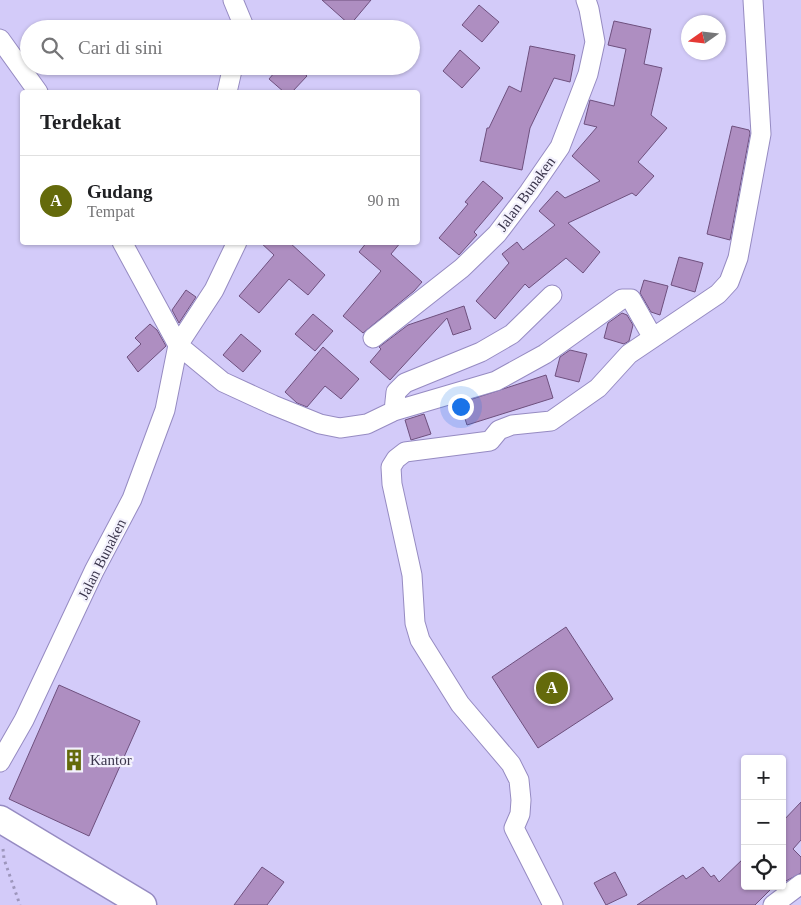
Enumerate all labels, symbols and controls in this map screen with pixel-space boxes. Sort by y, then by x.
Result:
north arrow [681,15,726,60]
search box [20,20,420,75]
icon: search [38,34,66,62]
text: Cari di sini [78,37,162,58]
text: Terdekat [40,110,121,134]
street label: Jalan Bunaken [494,153,559,234]
text: Gudang [87,181,152,202]
text: A [50,192,62,209]
text: 90 m [368,192,400,209]
text: Tempat [87,203,135,220]
your location [448,394,474,420]
street label: Jalan Bunaken [75,516,129,602]
pin: A [536,669,568,707]
building icon: Kantor [61,747,87,773]
place label: Kantor [90,752,132,768]
map controls [741,755,786,890]
button: + [741,755,786,800]
button: − [741,800,786,845]
button: locate [741,845,786,890]

